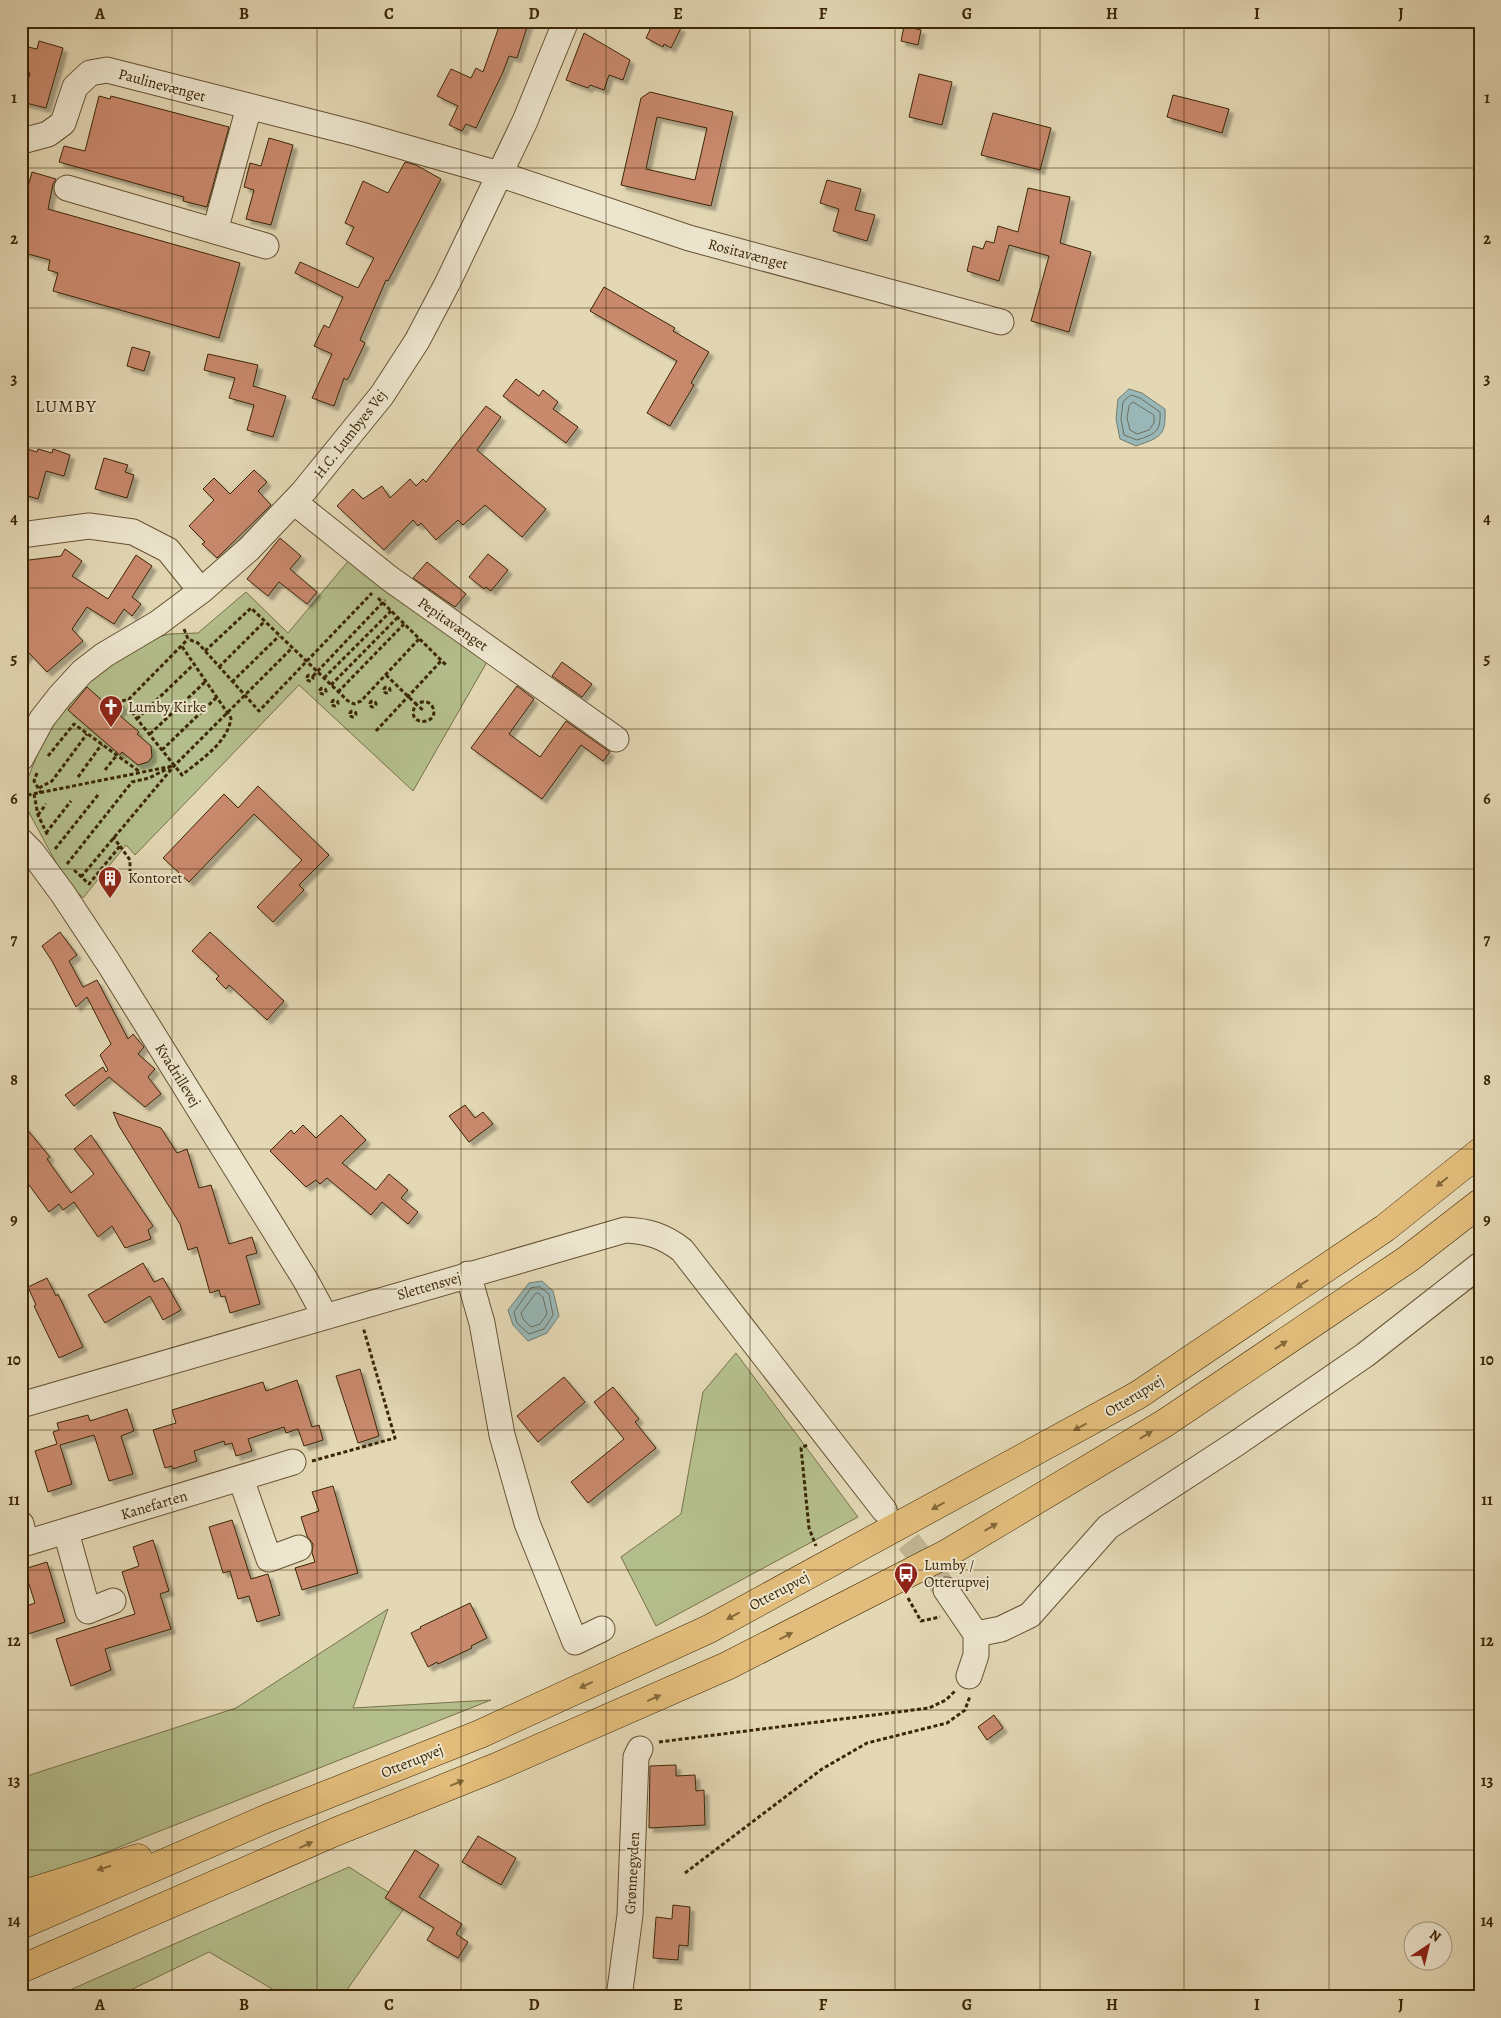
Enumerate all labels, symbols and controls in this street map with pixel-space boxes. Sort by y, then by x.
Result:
text: A [94,3,106,25]
text: B [239,3,249,25]
text: C [384,3,394,25]
text: D [528,3,540,25]
text: E [673,3,683,25]
text: F [819,3,828,25]
text: G [962,3,972,25]
text: H [1106,3,1118,25]
text: I [1254,3,1260,25]
text: J [1398,3,1404,25]
street label: Paulinevænget [116,64,208,106]
text: 1 [11,87,17,109]
text: 1 [1484,87,1490,109]
text: 2 [10,228,18,250]
text: 2 [1483,228,1491,250]
street label: Rositavænget [706,234,790,274]
text: 3 [11,368,18,390]
text: 3 [1484,368,1491,390]
street label: H.C. Lumbyes Vej [309,385,391,483]
district label: LUMBY [35,394,97,418]
text: 4 [10,508,18,530]
text: 4 [1483,508,1491,530]
street label: Pepitavænget [414,592,492,656]
text: 5 [11,648,18,670]
text: 5 [1484,648,1491,670]
church icon: Lumby Kirke [98,694,124,728]
place label: Lumby Kirke [128,697,207,717]
text: 6 [10,788,18,810]
text: 6 [1483,788,1491,810]
building icon: Kontoret [97,865,123,899]
place label: Kontoret [128,868,182,888]
text: 7 [11,929,18,951]
text: 7 [1484,929,1491,951]
street label: Kvadrillevej [151,1039,205,1111]
text: 8 [10,1069,18,1091]
text: 8 [1483,1069,1491,1091]
one-way arrow [1436,1177,1449,1188]
text: 9 [10,1209,18,1231]
text: 9 [1483,1209,1491,1231]
street label: Slettensvej [395,1267,463,1305]
one-way arrow [1295,1279,1309,1289]
one-way arrow [1274,1340,1288,1350]
text: 10 [7,1349,21,1371]
text: 10 [1480,1349,1494,1371]
street label: Otterupvej [1101,1371,1167,1421]
one-way arrow [1073,1423,1087,1431]
one-way arrow [1139,1431,1152,1440]
street label: Kanefarten [118,1485,190,1525]
text: 11 [8,1489,20,1511]
text: 11 [1481,1489,1493,1511]
one-way arrow [931,1501,944,1510]
one-way arrow [985,1523,998,1532]
place label: Lumby / Otterupvej [924,1555,989,1592]
bus stop icon: Lumby / Otterupvej [893,1561,919,1595]
street label: Otterupvej [745,1567,813,1615]
one-way arrow [726,1612,740,1620]
text: 12 [7,1630,21,1652]
text: 12 [1480,1630,1494,1652]
one-way arrow [779,1632,793,1640]
one-way arrow [579,1682,593,1690]
one-way arrow [647,1693,661,1701]
street label: Otterupvej [378,1739,446,1783]
text: 13 [8,1770,20,1792]
text: 13 [1481,1770,1493,1792]
one-way arrow [450,1778,464,1786]
street label: Grønnegyden [620,1831,644,1915]
one-way arrow [299,1840,314,1849]
one-way arrow [97,1865,112,1873]
text: 14 [7,1910,21,1932]
text: 14 [1480,1910,1494,1932]
north arrow [1404,1920,1454,1970]
text: N [1426,1925,1445,1946]
text: A [94,1994,106,2016]
text: B [239,1994,249,2016]
text: C [384,1994,394,2016]
text: D [528,1994,540,2016]
text: E [673,1994,683,2016]
text: F [819,1994,828,2016]
text: G [962,1994,972,2016]
text: H [1106,1994,1118,2016]
text: I [1254,1994,1260,2016]
text: J [1398,1994,1404,2016]

